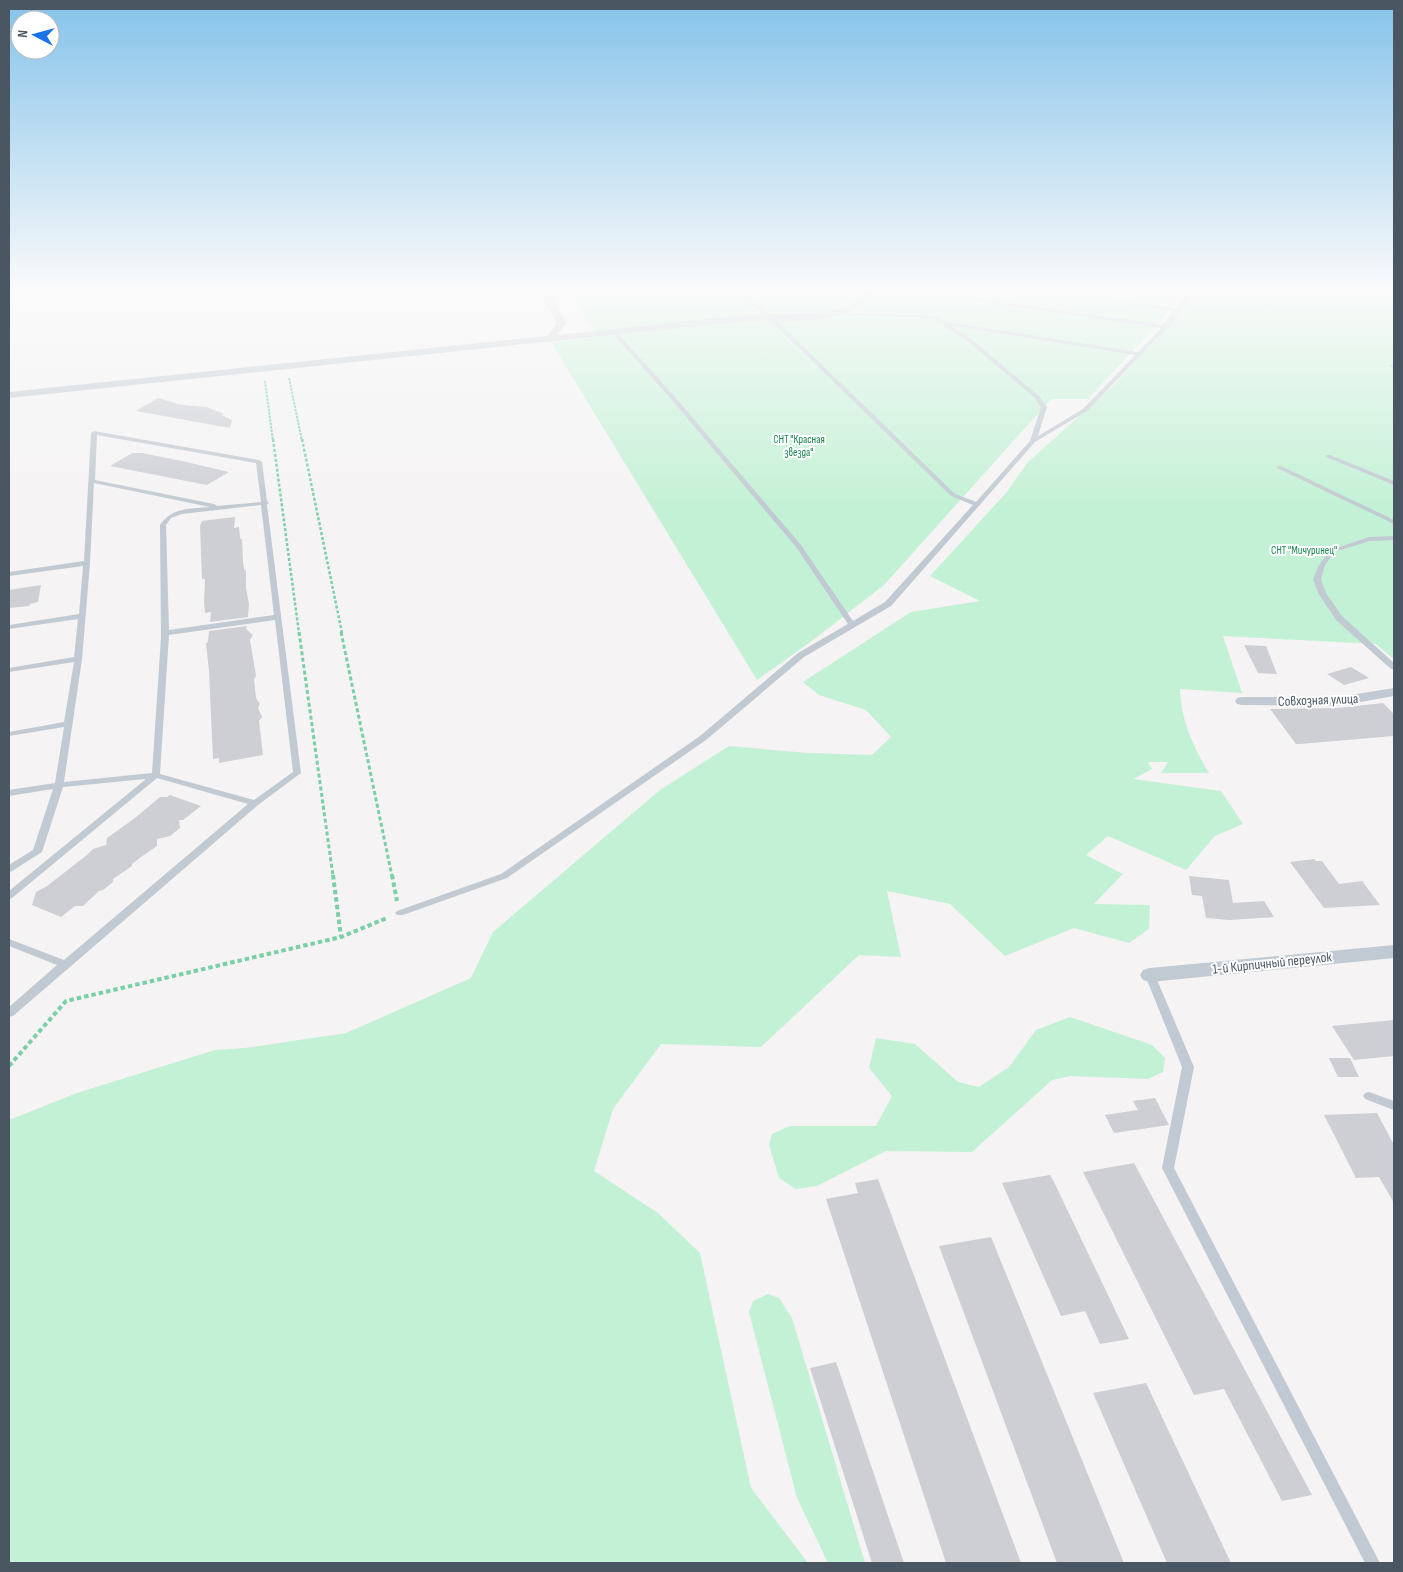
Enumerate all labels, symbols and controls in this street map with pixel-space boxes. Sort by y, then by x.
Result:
north arrow [10,10,60,60]
text: N [14,29,31,38]
park label: СНТ "Красная звезда" [773,433,825,459]
park label: СНТ "Мичуринец" [1271,544,1337,557]
street label: Совхозная улица [1278,690,1358,710]
street label: 1-й Кирпичный переулок [1212,948,1333,978]

